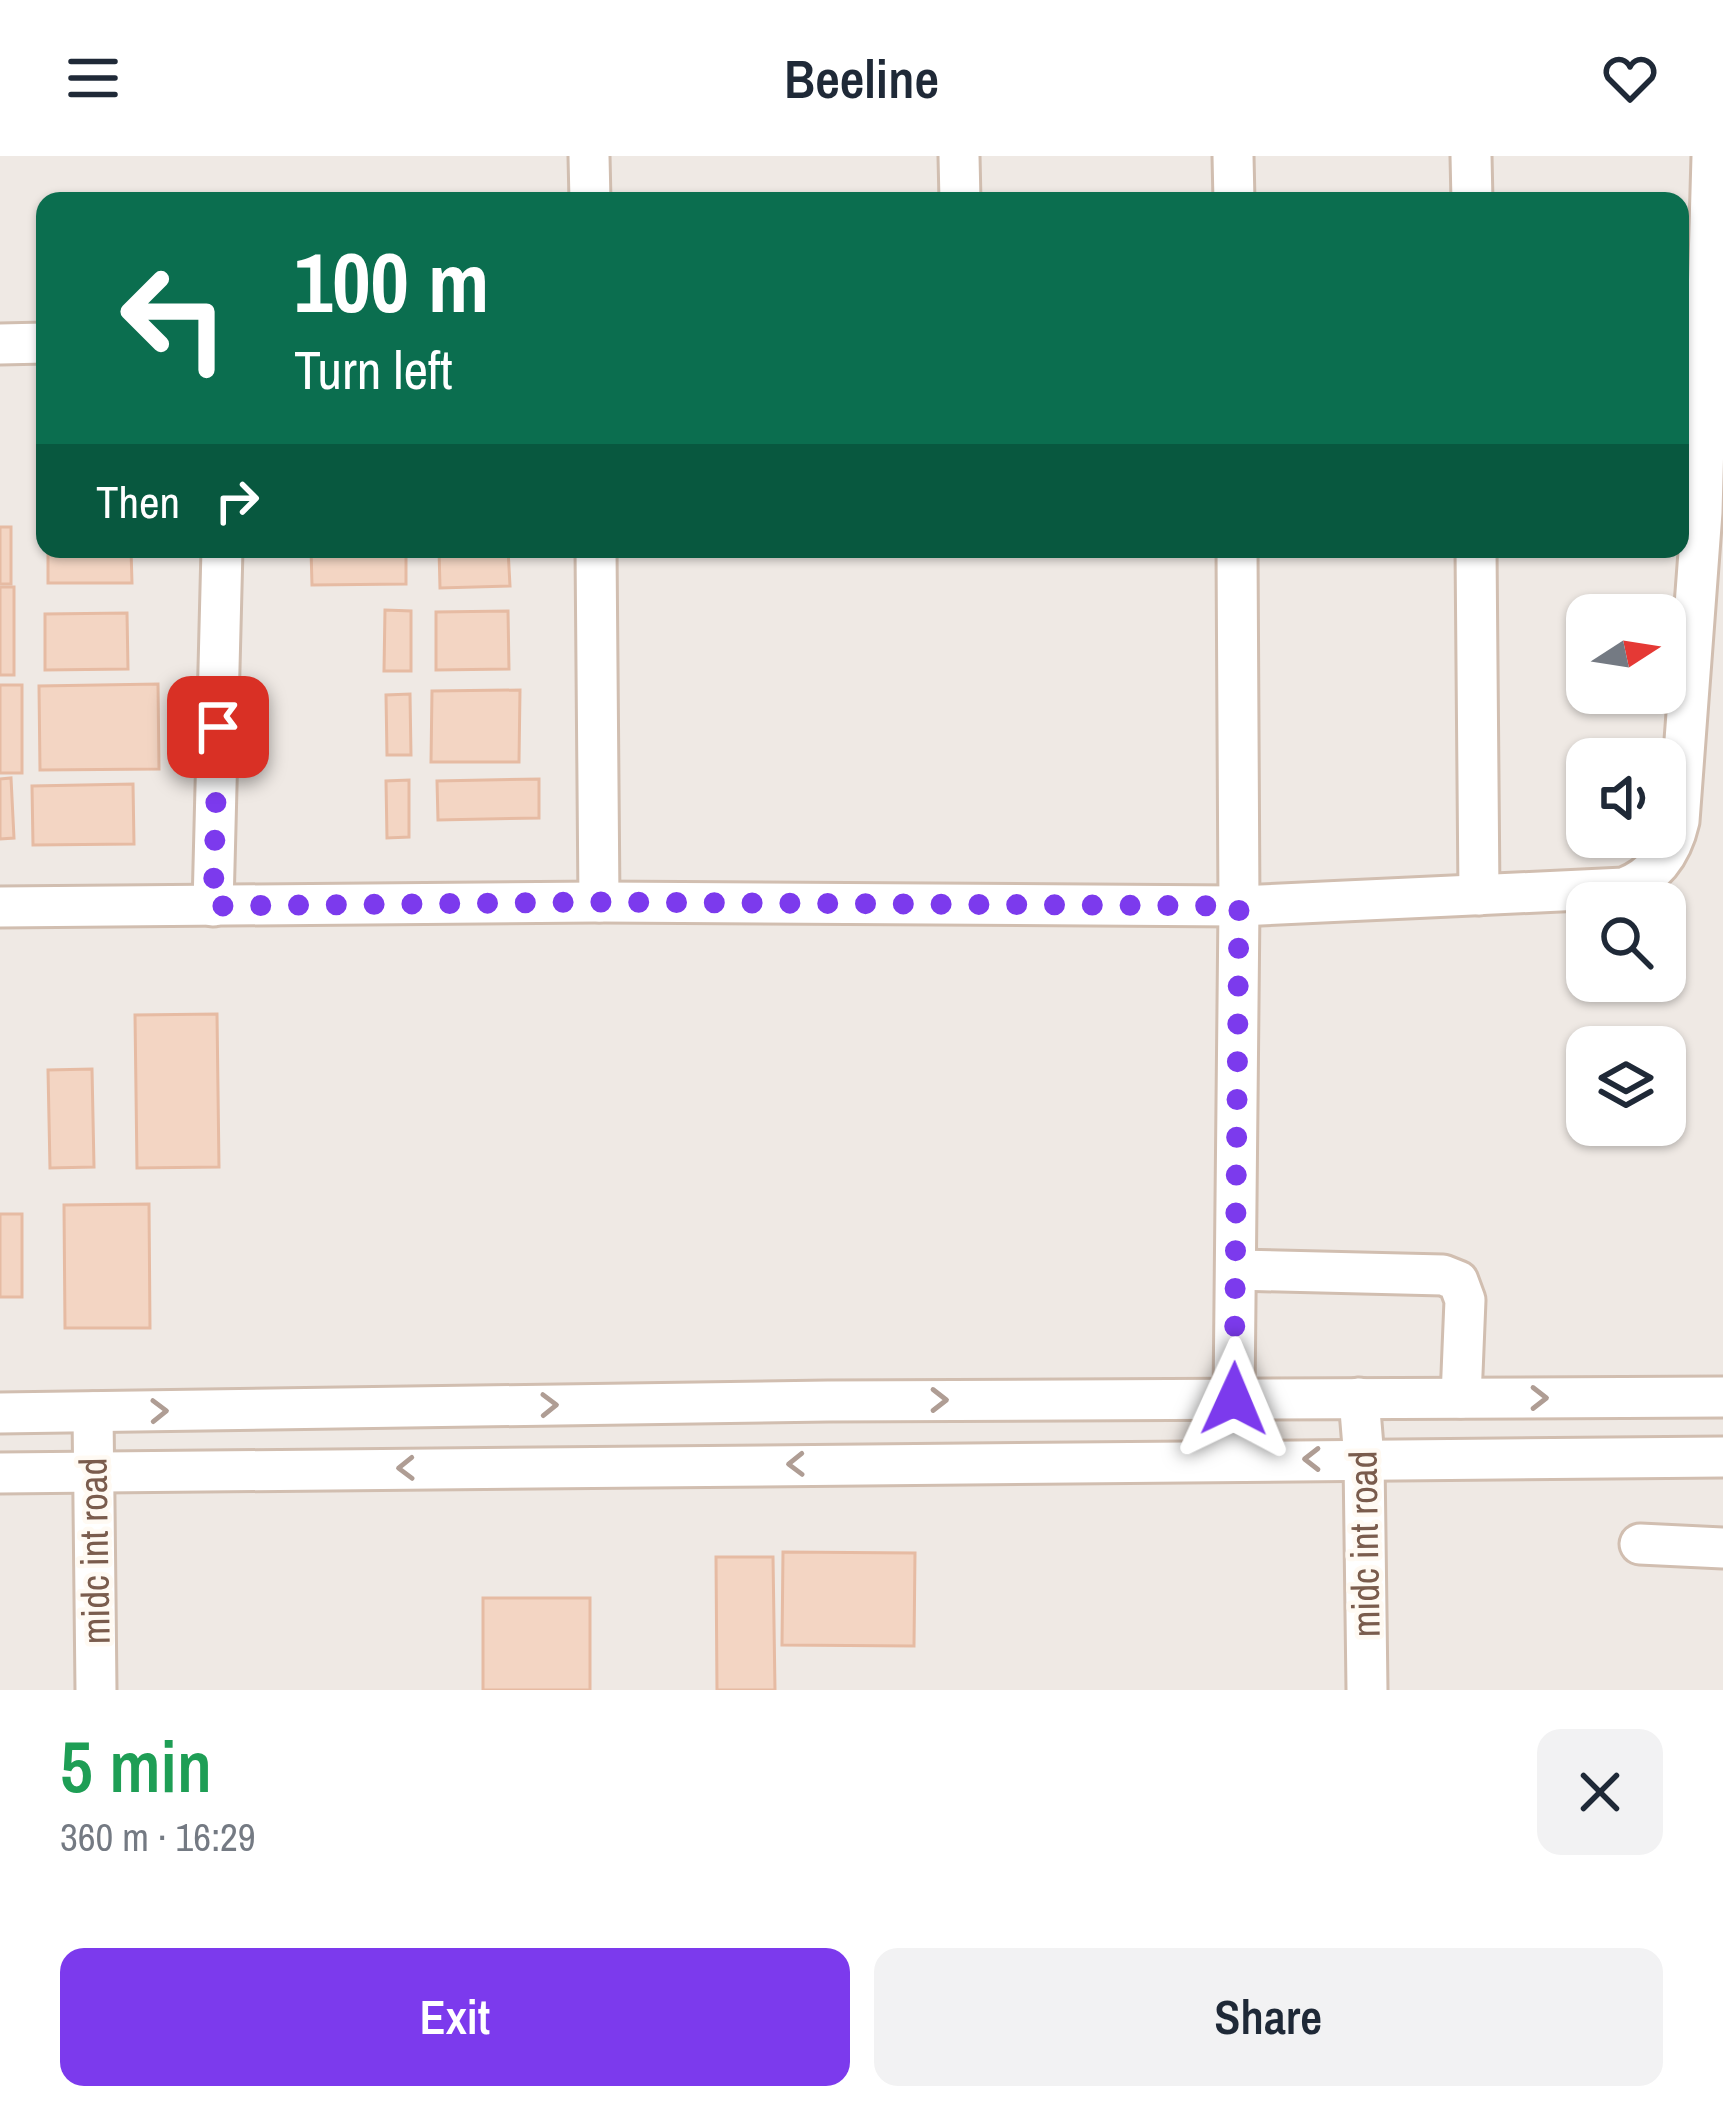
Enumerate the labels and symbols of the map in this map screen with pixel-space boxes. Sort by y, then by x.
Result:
north arrow [1566,594,1686,714]
pin [167,676,269,778]
position arrow [1171,1336,1297,1462]
one-way arrow [1531,1385,1549,1411]
one-way arrow [931,1387,949,1413]
one-way arrow [541,1392,559,1418]
one-way arrow [151,1398,169,1424]
one-way arrow [1302,1446,1320,1472]
street label: midc int road [1336,1450,1392,1638]
one-way arrow [786,1451,804,1477]
one-way arrow [396,1455,415,1481]
street label: midc int road [66,1457,122,1645]

